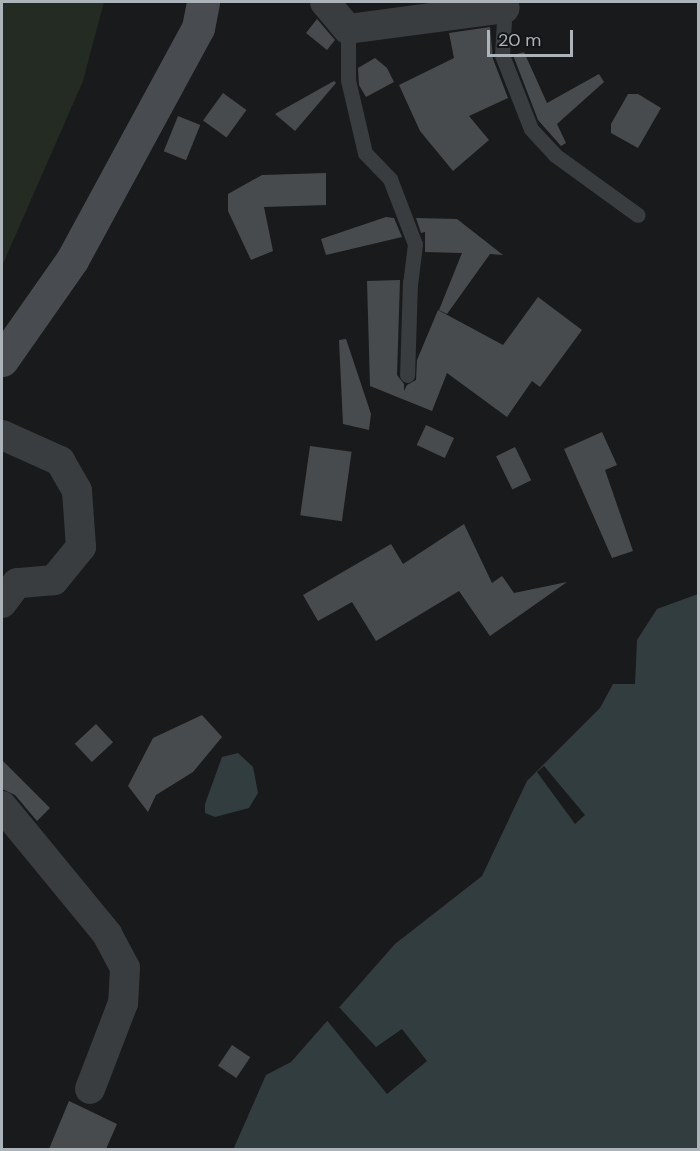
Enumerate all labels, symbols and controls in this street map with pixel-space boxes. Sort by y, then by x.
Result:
scale bar [490,18,576,56]
text: 20 m [498,28,541,52]

